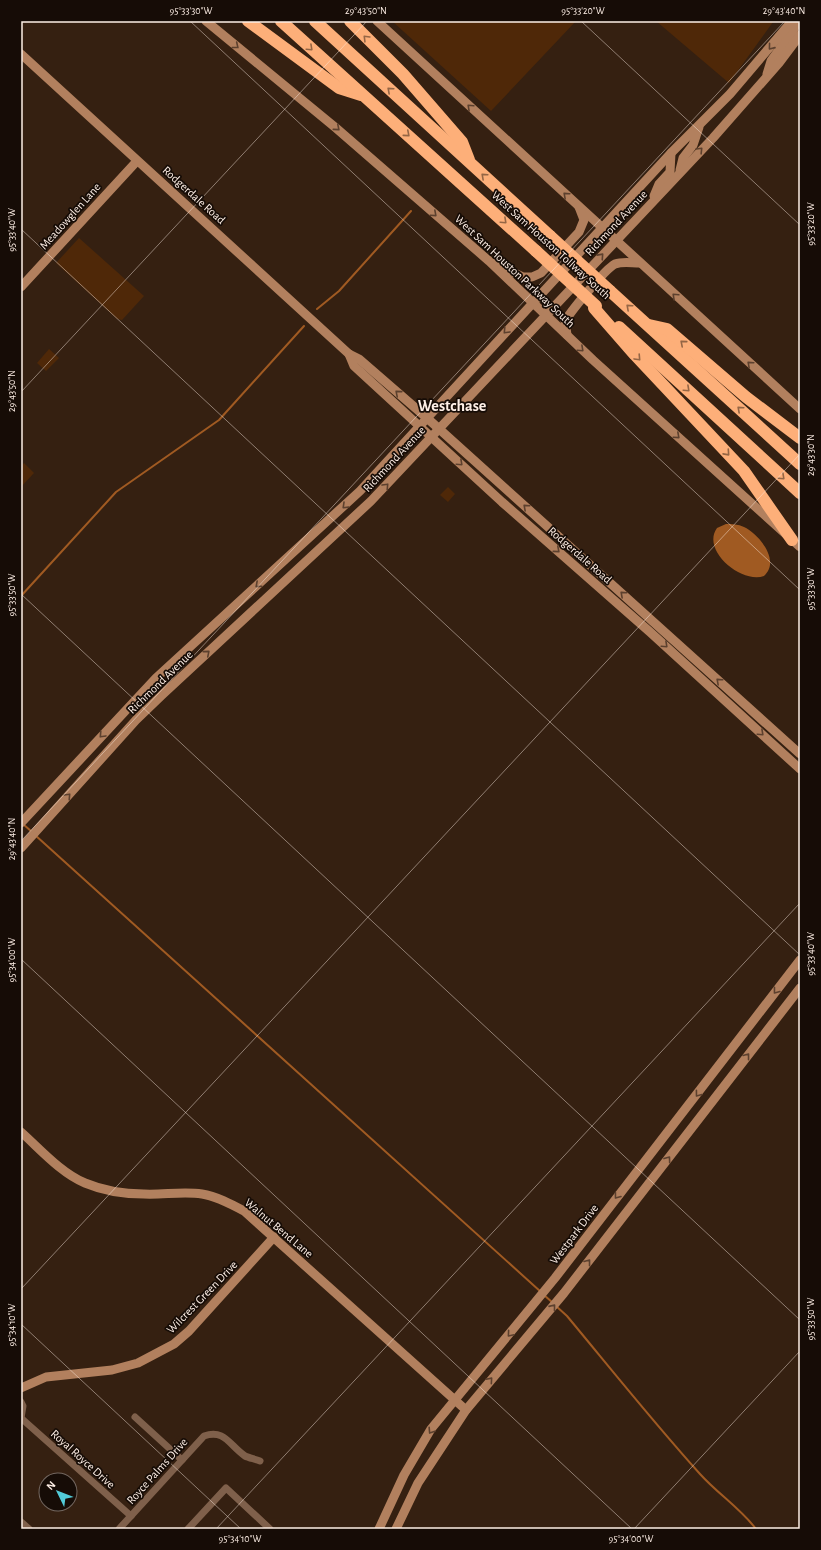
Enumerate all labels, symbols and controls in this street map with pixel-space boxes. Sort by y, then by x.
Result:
text: 95°33'30"W [170,6,213,16]
text: 29°43'50"N [345,6,387,16]
text: 95°33'20"W [561,6,605,16]
text: 29°43'40"N [763,6,805,16]
one-way arrow [364,35,371,42]
one-way arrow [231,41,239,48]
one-way arrow [768,42,775,50]
one-way arrow [305,43,313,50]
one-way arrow [387,87,395,94]
one-way arrow [467,104,475,112]
one-way arrow [332,123,339,130]
one-way arrow [402,129,410,137]
one-way arrow [695,147,703,155]
street label: Rodgerdale Road [160,164,228,226]
one-way arrow [482,173,489,180]
street label: Meadowglen Lane [37,181,103,251]
street label: Richmond Avenue [583,188,649,258]
street label: West Sam Houston Tollway South [489,189,613,302]
one-way arrow [563,192,571,200]
text: 95°33'20"W [806,202,816,246]
text: 95°33'40"W [7,208,17,252]
one-way arrow [430,209,437,216]
street label: West Sam Houston Parkway South [452,212,577,330]
one-way arrow [499,216,507,224]
one-way arrow [596,253,604,261]
one-way arrow [672,293,680,300]
one-way arrow [626,305,634,312]
one-way arrow [504,327,511,334]
one-way arrow [680,340,688,348]
one-way arrow [576,344,584,351]
one-way arrow [633,353,641,361]
one-way arrow [748,362,755,369]
text: 29°43'50"N [7,370,17,412]
one-way arrow [682,384,690,391]
one-way arrow [395,390,402,397]
district label: Westchase [418,398,487,414]
one-way arrow [737,406,745,414]
street label: Richmond Avenue [361,424,427,494]
one-way arrow [673,431,680,438]
text: 29°43'30"N [806,434,816,476]
one-way arrow [722,448,730,456]
one-way arrow [455,459,463,466]
one-way arrow [778,472,785,479]
one-way arrow [381,483,388,490]
one-way arrow [342,501,350,508]
one-way arrow [523,504,531,512]
street label: Rodgerdale Road [546,524,614,586]
one-way arrow [552,546,559,553]
text: 95°33'30"W [806,567,816,610]
text: 95°33'50"W [7,573,17,617]
one-way arrow [255,581,263,588]
one-way arrow [620,591,628,599]
one-way arrow [660,641,668,648]
street label: Richmond Avenue [125,648,195,716]
one-way arrow [203,650,210,657]
one-way arrow [716,678,724,686]
one-way arrow [756,729,763,736]
one-way arrow [100,730,107,737]
one-way arrow [63,793,71,801]
text: 29°43'40"N [7,818,17,860]
text: 95°33'40"W [806,932,816,976]
text: 95°34'00"W [7,938,17,982]
one-way arrow [774,986,781,993]
one-way arrow [742,1053,749,1060]
one-way arrow [695,1090,702,1097]
one-way arrow [663,1156,671,1163]
one-way arrow [615,1192,622,1199]
street label: Walnut Bend Lane [243,1196,315,1260]
street label: Westpark Drive [548,1202,600,1266]
street label: Wilcrest Green Drive [164,1258,240,1336]
one-way arrow [583,1259,590,1266]
text: 95°33'50"W [806,1297,816,1341]
text: 95°34'10"W [7,1303,17,1347]
one-way arrow [548,1304,555,1311]
one-way arrow [507,1329,514,1336]
one-way arrow [486,1377,493,1384]
street label: Royal Royce Drive [48,1427,117,1491]
one-way arrow [428,1427,436,1434]
street label: Royce Palms Drive [124,1436,190,1507]
north arrow [38,1472,78,1512]
text: N [44,1479,58,1492]
text: 95°34'10"W [219,1534,262,1544]
text: 95°34'00"W [609,1534,653,1544]

